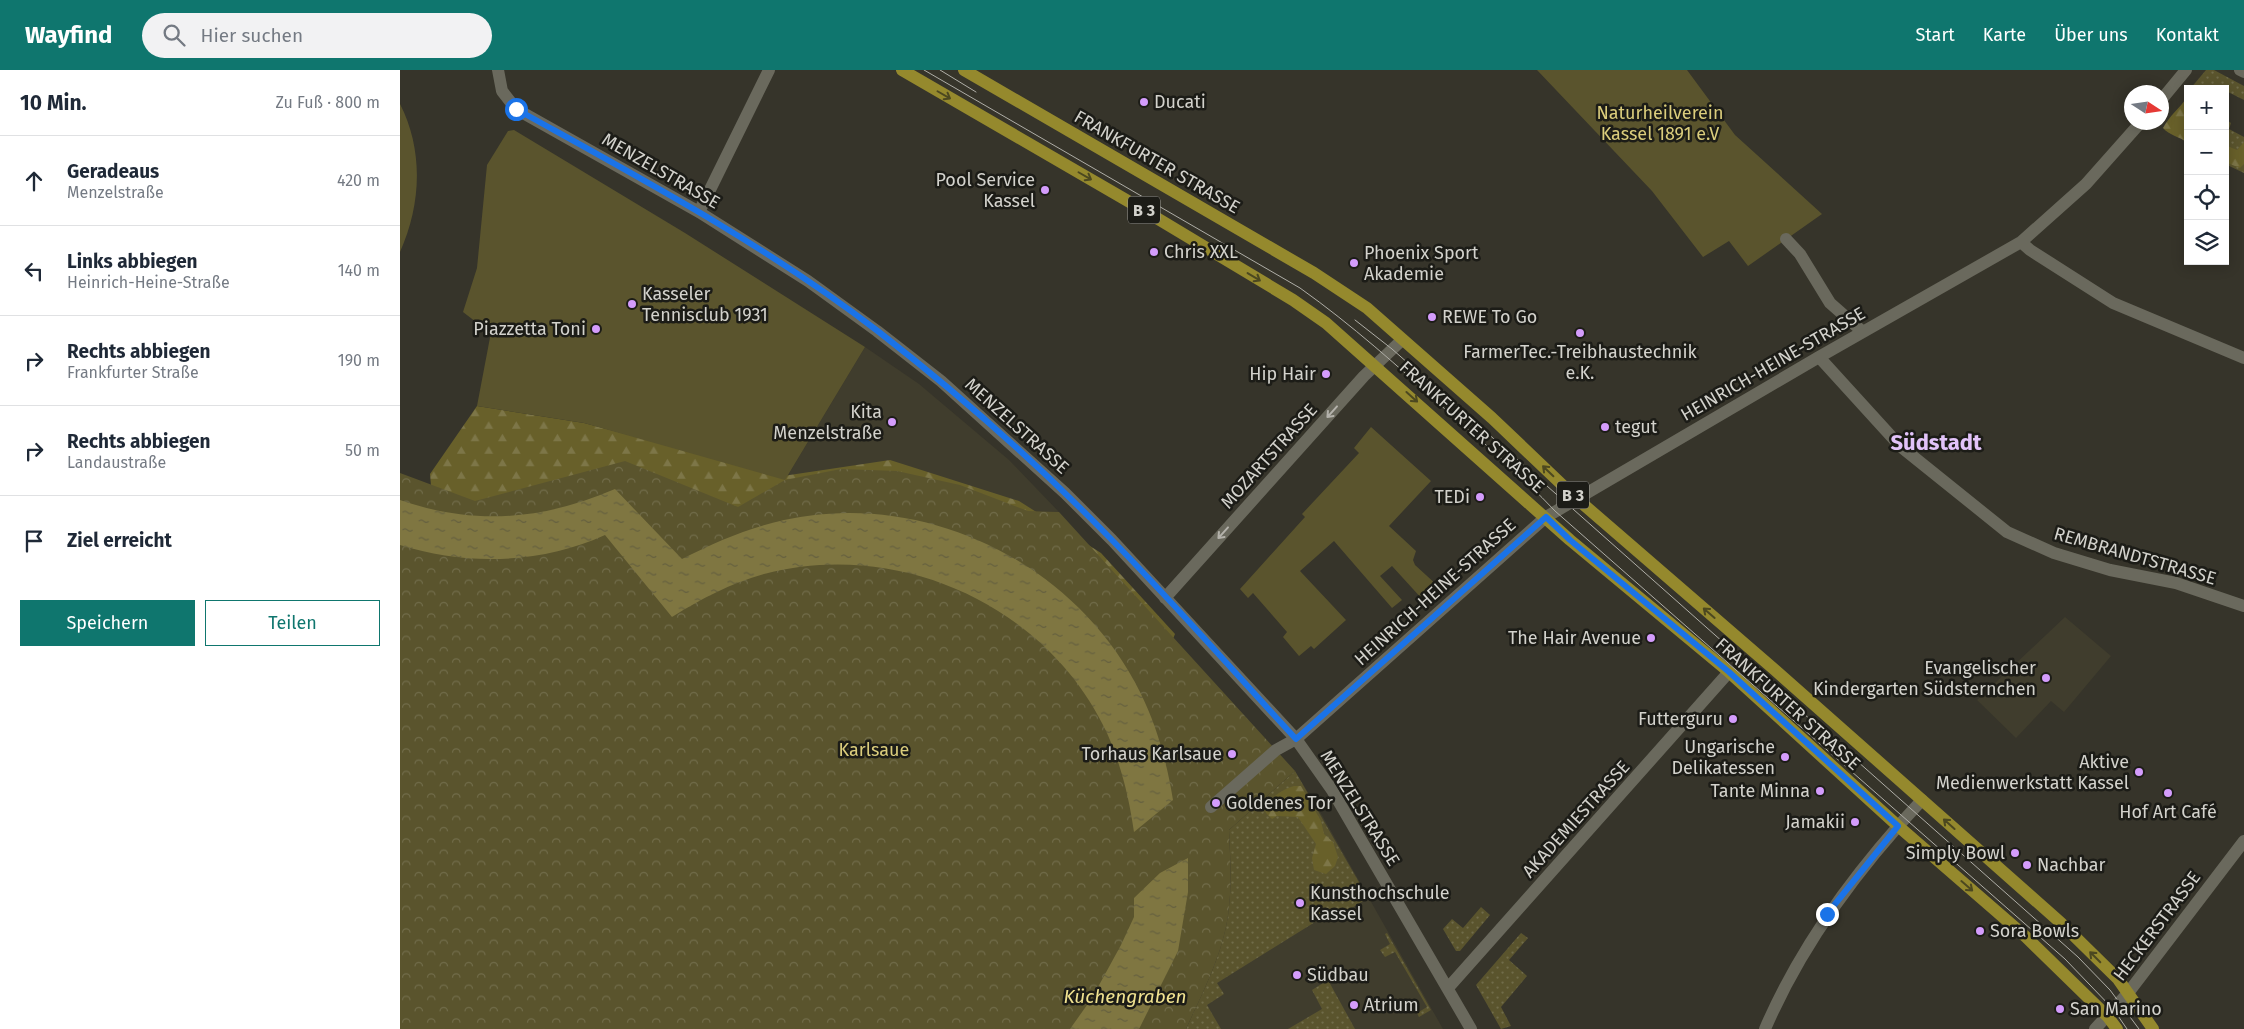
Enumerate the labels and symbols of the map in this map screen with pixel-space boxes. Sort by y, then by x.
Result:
north arrow [2124,85,2169,130]
one-way arrow [937,90,951,100]
place label: Ducati [1154,91,1206,113]
marker: Ducati [1138,96,1150,108]
route start [505,98,528,121]
park label: Naturheilverein Kassel 1891 e.V [1597,102,1723,145]
street label: FRANKFURTER STRASSE [1070,106,1244,218]
street label: MENZELSTRASSE [598,128,724,214]
place label: Pool Service Kassel [935,169,1035,212]
one-way arrow [1077,171,1092,181]
marker: Pool Service Kassel [1039,184,1051,196]
road number: B 3 [1128,196,1160,224]
place label: Chris XXL [1164,241,1238,263]
place label: Phoenix Sport Akademie [1364,242,1479,285]
marker: Chris XXL [1148,246,1160,258]
marker: Phoenix Sport Akademie [1348,257,1360,269]
one-way arrow [1247,273,1261,283]
place label: Kasseler Tennisclub 1931 [642,283,768,326]
marker: Kasseler Tennisclub 1931 [626,298,638,310]
street label: HEINRICH-HEINE-STRASSE [1677,302,1869,426]
place label: REWE To Go [1442,306,1537,328]
marker: REWE To Go [1426,311,1438,323]
place label: Piazzetta Toni [473,318,586,340]
marker: Piazzetta Toni [590,323,602,335]
marker: FarmerTec.-Treibhaustechnik e.K. [1574,327,1586,339]
place label: FarmerTec.-Treibhaustechnik e.K. [1463,341,1697,384]
street label: FRANKFURTER STRASSE [1395,356,1549,498]
place label: Hip Hair [1249,363,1316,385]
marker: Hip Hair [1320,368,1332,380]
street label: MENZELSTRASSE [960,373,1074,479]
one-way arrow [1406,392,1419,403]
street label: MOZARTSTRASSE [1216,399,1322,513]
place label: Kita Menzelstraße [773,401,882,444]
one-way arrow [1326,405,1338,418]
marker: Kita Menzelstraße [886,416,898,428]
place label: tegut [1615,416,1658,438]
marker: tegut [1599,421,1611,433]
district label: Südstadt [1891,429,1982,456]
one-way arrow [1542,465,1554,477]
road number: B 3 [1557,482,1589,508]
place label: TEDi [1434,486,1470,508]
marker: TEDi [1474,491,1486,503]
street label: HEINRICH-HEINE-STRASSE [1350,514,1520,670]
street label: REMBRANDTSTRASSE [2051,522,2219,590]
one-way arrow [1218,526,1229,539]
one-way arrow [1703,608,1716,619]
place label: The Hair Avenue [1508,627,1641,649]
marker: The Hair Avenue [1645,632,1657,644]
street label: FRANKFURTER STRASSE [1711,633,1865,775]
place label: Evangelischer Kindergarten Südsternchen [1813,657,2036,700]
marker: Evangelischer Kindergarten Südsternchen [2040,672,2052,684]
place label: Futterguru [1638,708,1723,730]
marker: Futterguru [1727,713,1739,725]
place label: Ungarische Delikatessen [1671,736,1775,779]
park label: Karlsaue [839,739,909,761]
place label: Torhaus Karlsaue [1081,743,1222,765]
street label: MENZELSTRASSE [1316,746,1404,870]
marker: Torhaus Karlsaue [1226,748,1238,760]
marker: Ungarische Delikatessen [1779,751,1791,763]
place label: Aktive Medienwerkstatt Kassel [1936,751,2129,794]
street label: AKADEMIESTRASSE [1518,756,1634,882]
marker: Aktive Medienwerkstatt Kassel [2133,766,2145,778]
place label: Tante Minna [1710,780,1810,802]
marker: Tante Minna [1814,785,1826,797]
marker: Hof Art Café [2162,787,2174,799]
place label: Goldenes Tor [1226,792,1333,814]
marker: Goldenes Tor [1210,797,1222,809]
place label: Hof Art Café [2119,801,2217,823]
place label: Jamakii [1785,811,1845,833]
marker: Jamakii [1849,816,1861,828]
one-way arrow [1943,819,1956,830]
place label: Simply Bowl [1906,842,2005,864]
marker: Simply Bowl [2009,847,2021,859]
place label: Nachbar [2037,854,2106,876]
marker: Nachbar [2021,859,2033,871]
street label: HECKERSTRASSE [2109,867,2205,985]
one-way arrow [1961,881,1974,892]
place label: Kunsthochschule Kassel [1310,882,1450,925]
marker: Kunsthochschule Kassel [1294,897,1306,909]
route end [1816,903,1839,926]
place label: Sora Bowls [1990,920,2079,942]
marker: Sora Bowls [1974,925,1986,937]
one-way arrow [2089,951,2102,963]
place label: Südbau [1307,964,1369,986]
marker: Südbau [1291,969,1303,981]
water label: Küchengraben [1063,985,1187,1008]
place label: Atrium [1364,994,1419,1016]
place label: San Marino [2070,998,2162,1020]
marker: Atrium [1348,999,1360,1011]
marker: San Marino [2054,1003,2066,1015]

